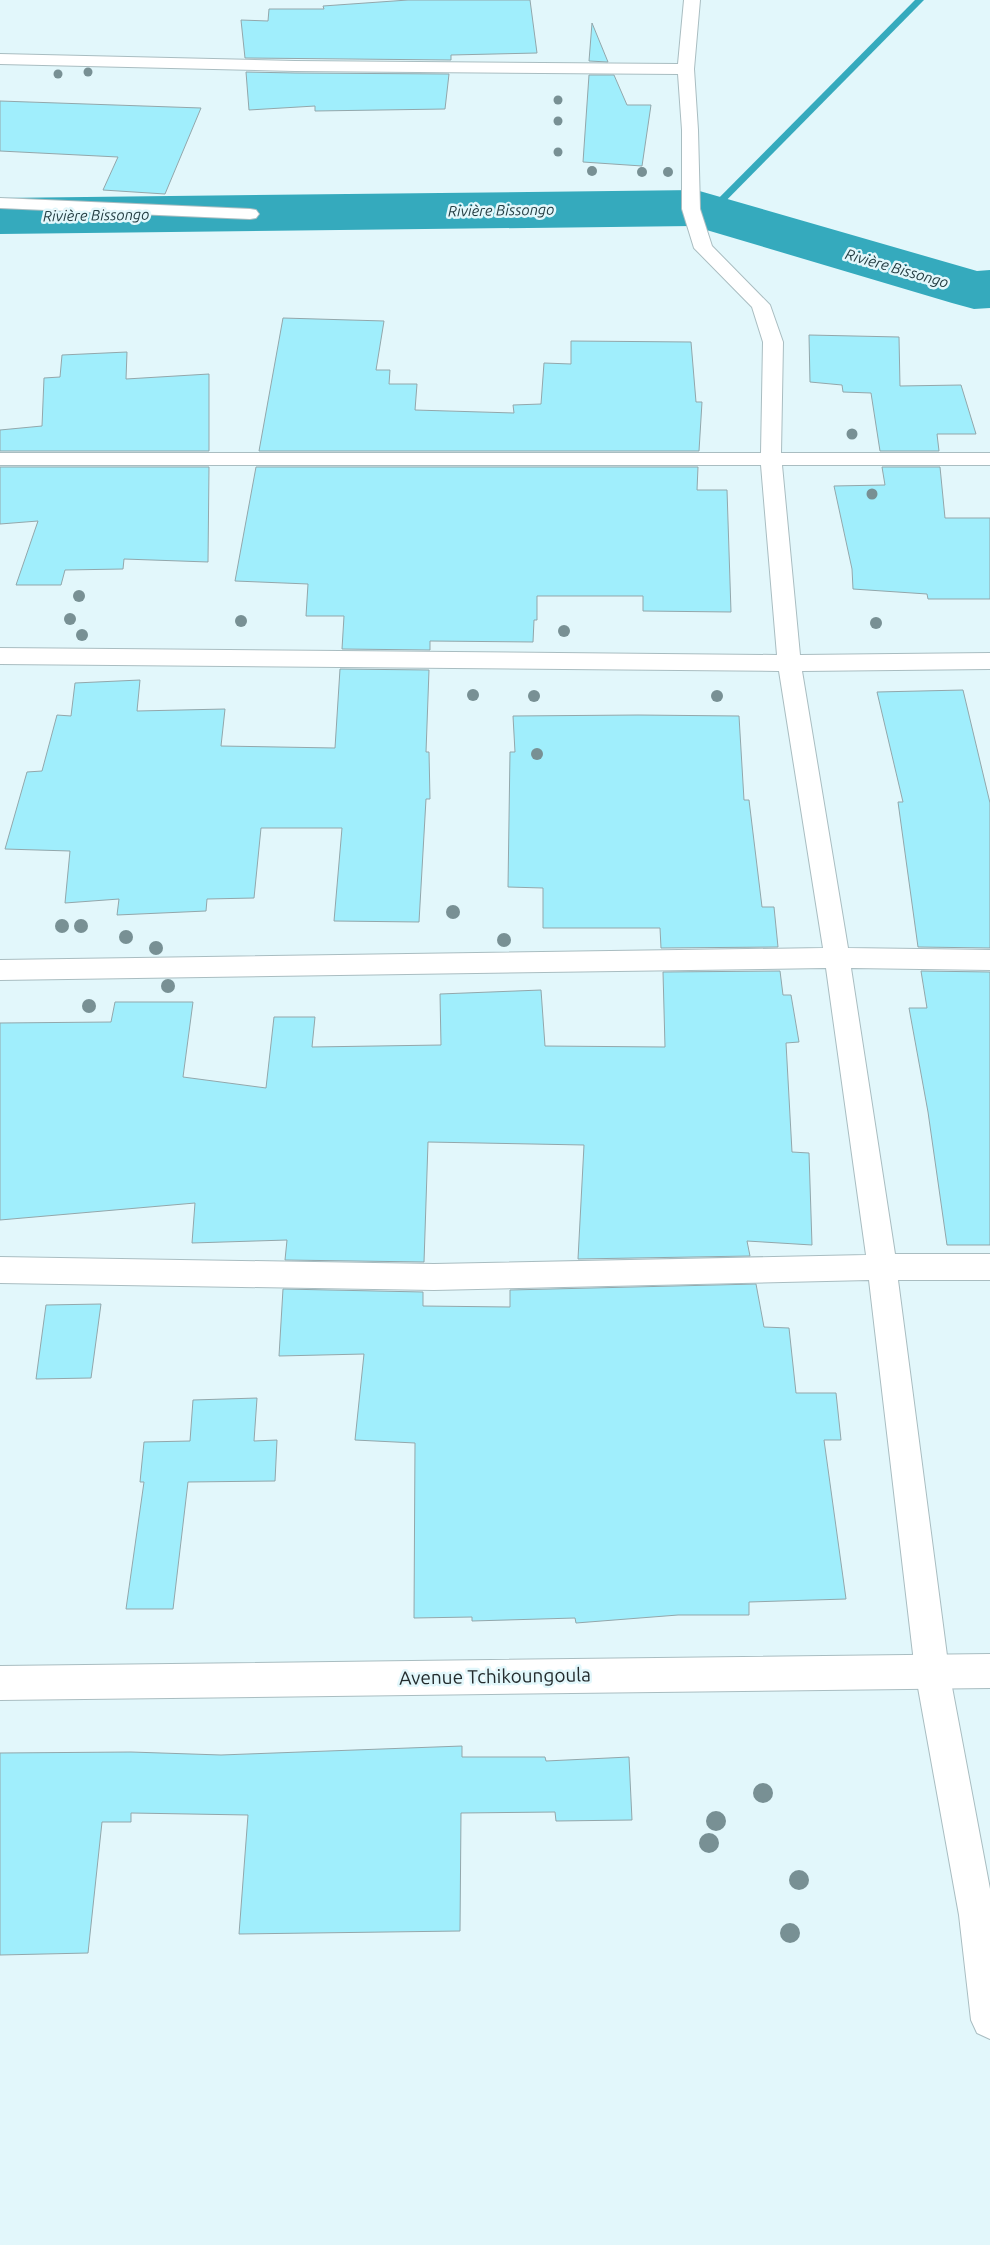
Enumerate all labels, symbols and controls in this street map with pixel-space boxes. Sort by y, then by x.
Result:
water label: Rivière Bissongo [448,201,554,219]
water label: Rivière Bissongo [43,206,149,224]
water label: Rivière Bissongo [844,245,950,291]
street label: Avenue Tchikoungoula [399,1663,591,1689]

